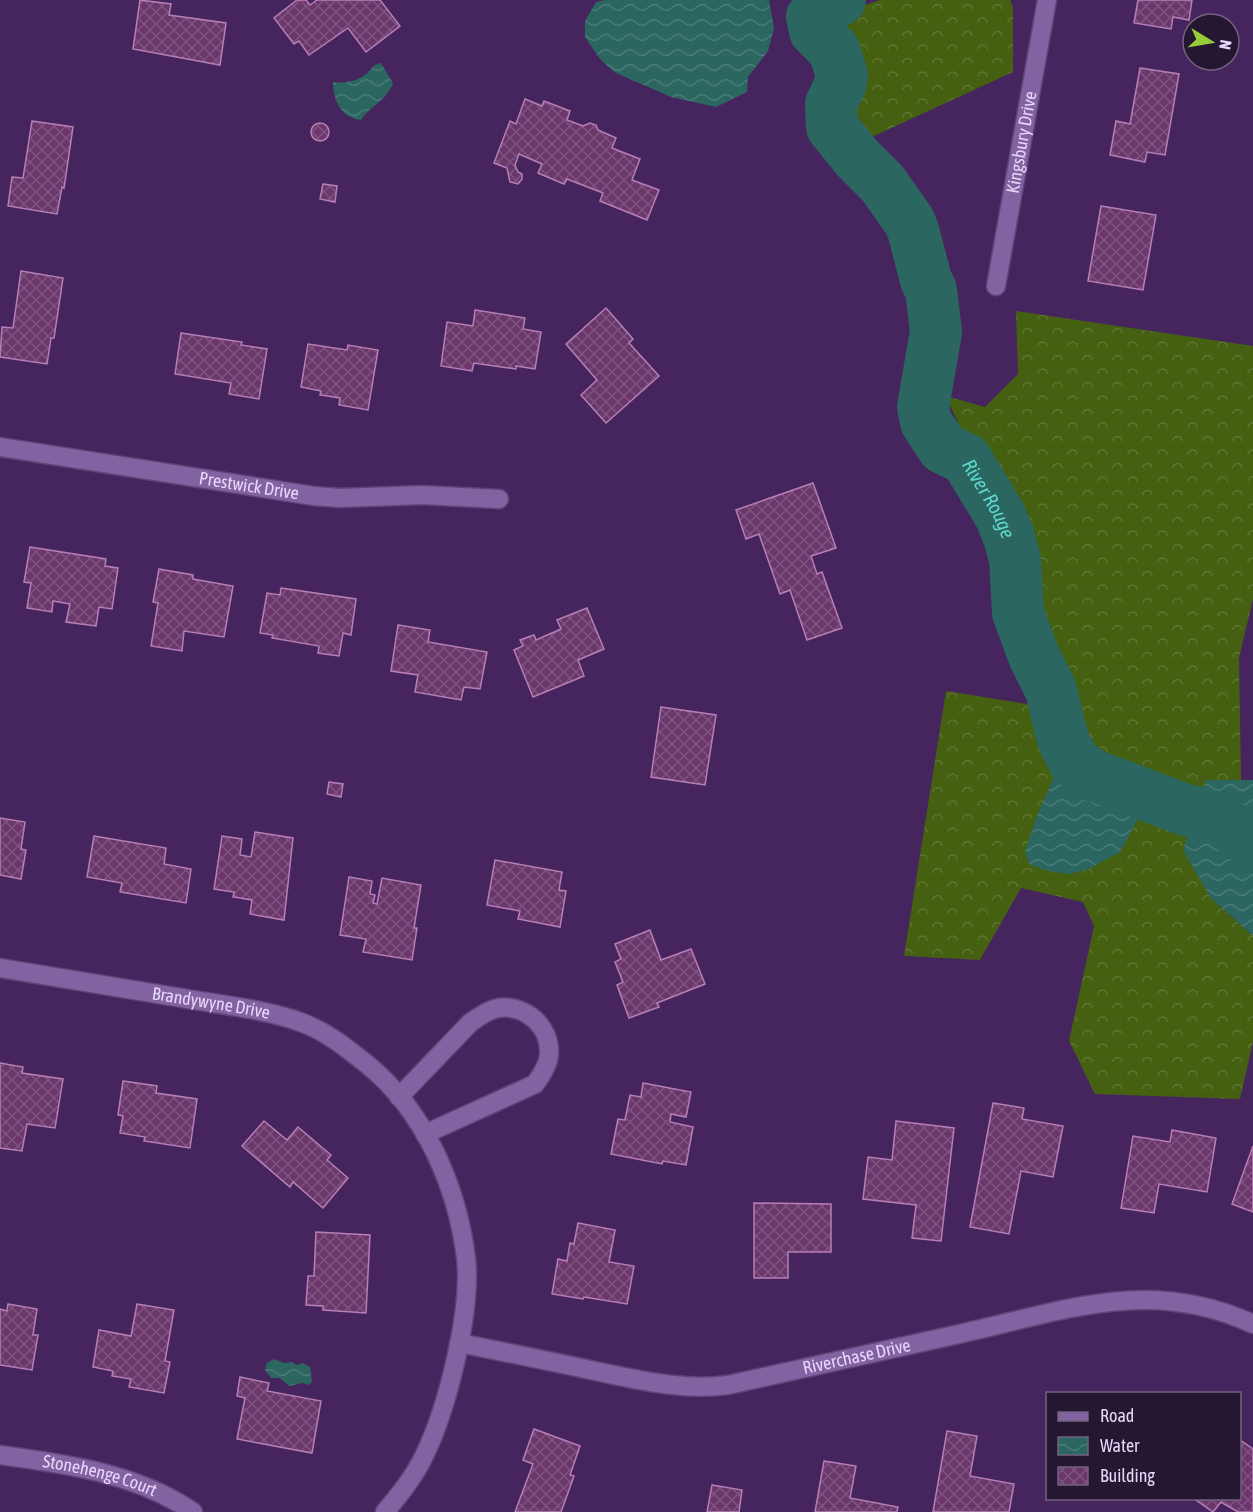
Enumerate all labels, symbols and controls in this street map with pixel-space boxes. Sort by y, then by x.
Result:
north arrow [1181,12,1241,72]
text: N [1216,39,1235,51]
street label: Kingsbury Drive [1002,90,1041,195]
water label: River Rouge [958,455,1020,542]
street label: Prestwick Drive [198,467,300,504]
street label: Brandywyne Drive [151,982,272,1023]
street label: Riverchase Drive [801,1334,912,1378]
legend [1046,1392,1241,1500]
text: Road [1100,1405,1134,1426]
text: Water [1100,1435,1140,1456]
street label: Stonehenge Court [41,1450,160,1500]
text: Building [1100,1465,1155,1486]

